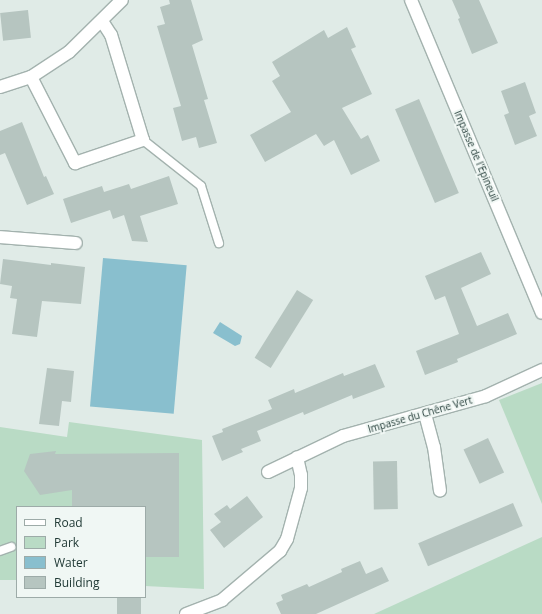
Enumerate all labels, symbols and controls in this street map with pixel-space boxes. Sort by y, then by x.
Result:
street label: Impasse de l'Epineuil [451,109,501,203]
street label: Impasse du Chêne Vert [366,394,474,436]
legend [16,506,146,598]
text: Road [54,514,83,531]
text: Park [54,534,79,551]
text: Water [54,554,88,571]
text: Building [54,574,99,591]

